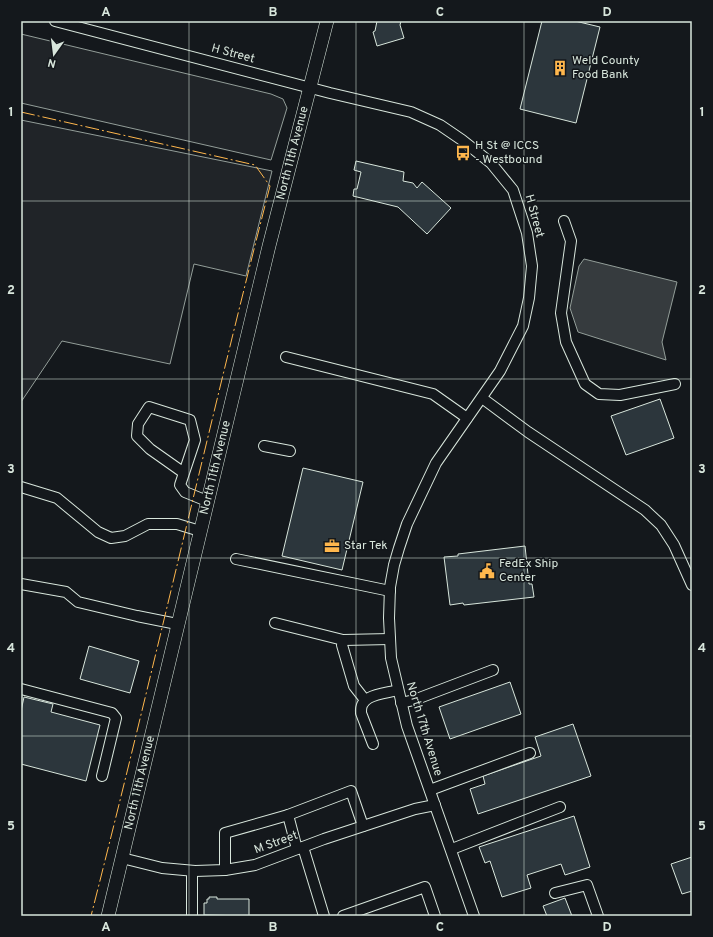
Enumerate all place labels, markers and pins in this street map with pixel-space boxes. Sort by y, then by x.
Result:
place label: Weld County Food Bank [572,53,640,83]
building icon: Weld County Food Bank [551,59,569,77]
place label: H St @ ICCS - Westbound [475,138,543,168]
bus stop icon: H St @ ICCS - Westbound [454,144,472,162]
office icon: Star Tek [323,537,341,555]
place label: Star Tek [344,538,388,554]
place label: FedEx Ship Center [499,556,558,586]
public building icon: FedEx Ship Center [478,562,496,580]

